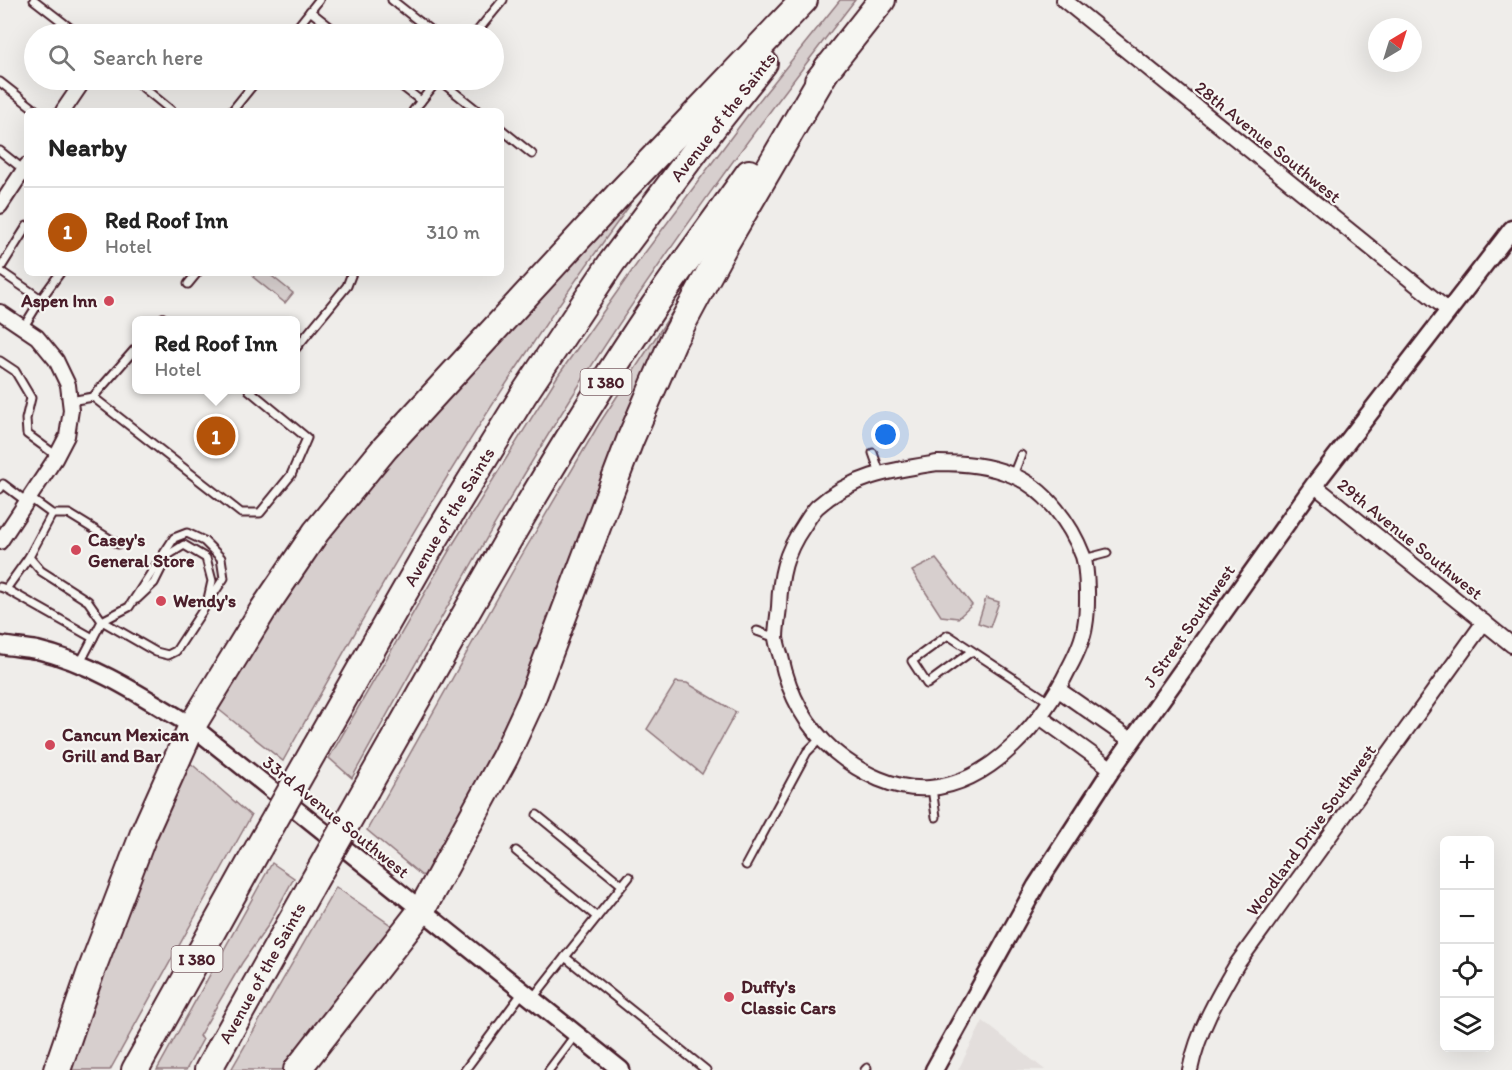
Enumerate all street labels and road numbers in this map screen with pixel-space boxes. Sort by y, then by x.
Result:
street label: Avenue of the Saints [666,48,780,186]
street label: 28th Avenue Southwest [1191,76,1346,208]
road number: I 380 [580,369,632,395]
street label: Avenue of the Saints [399,443,499,590]
street label: 29th Avenue Southwest [1333,474,1487,605]
street label: J Street Southwest [1138,560,1240,692]
street label: Woodland Drive Southwest [1241,740,1381,920]
street label: 33rd Avenue Southwest [258,751,414,883]
street label: Avenue of the Saints [214,899,311,1048]
road number: I 380 [172,946,222,972]

